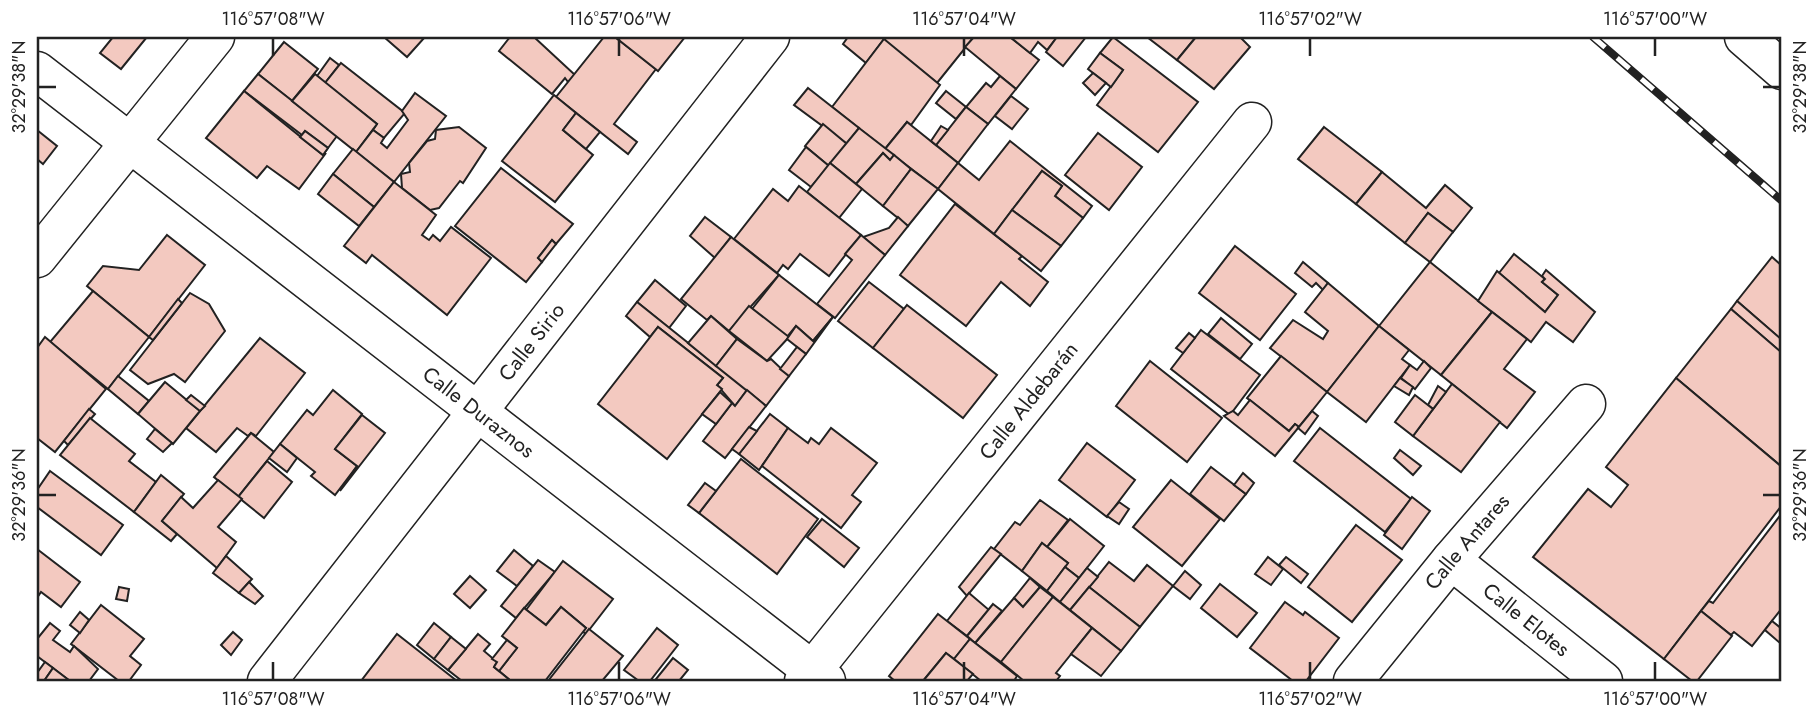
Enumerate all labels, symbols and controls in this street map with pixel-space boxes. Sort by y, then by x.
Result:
text: 116°57'08"W [221,6,325,32]
text: 116°57'06"W [567,6,671,32]
text: 116°57'04"W [912,6,1016,32]
text: 116°57'02"W [1258,6,1362,32]
text: 116°57'00"W [1603,6,1707,32]
text: 32°29'38"N [6,41,32,133]
text: 32°29'38"N [1787,41,1813,133]
street label: Calle Sirio [491,296,572,388]
street label: Calle Aldebarán [972,336,1085,466]
street label: Calle Duraznos [416,359,541,465]
text: 32°29'36"N [6,448,32,542]
text: 32°29'36"N [1787,448,1813,542]
street label: Calle Antares [1418,487,1517,596]
street label: Calle Elotes [1476,576,1576,664]
text: 116°57'08"W [221,686,325,712]
text: 116°57'06"W [567,686,671,712]
text: 116°57'04"W [912,686,1016,712]
text: 116°57'02"W [1258,686,1362,712]
text: 116°57'00"W [1603,686,1707,712]

